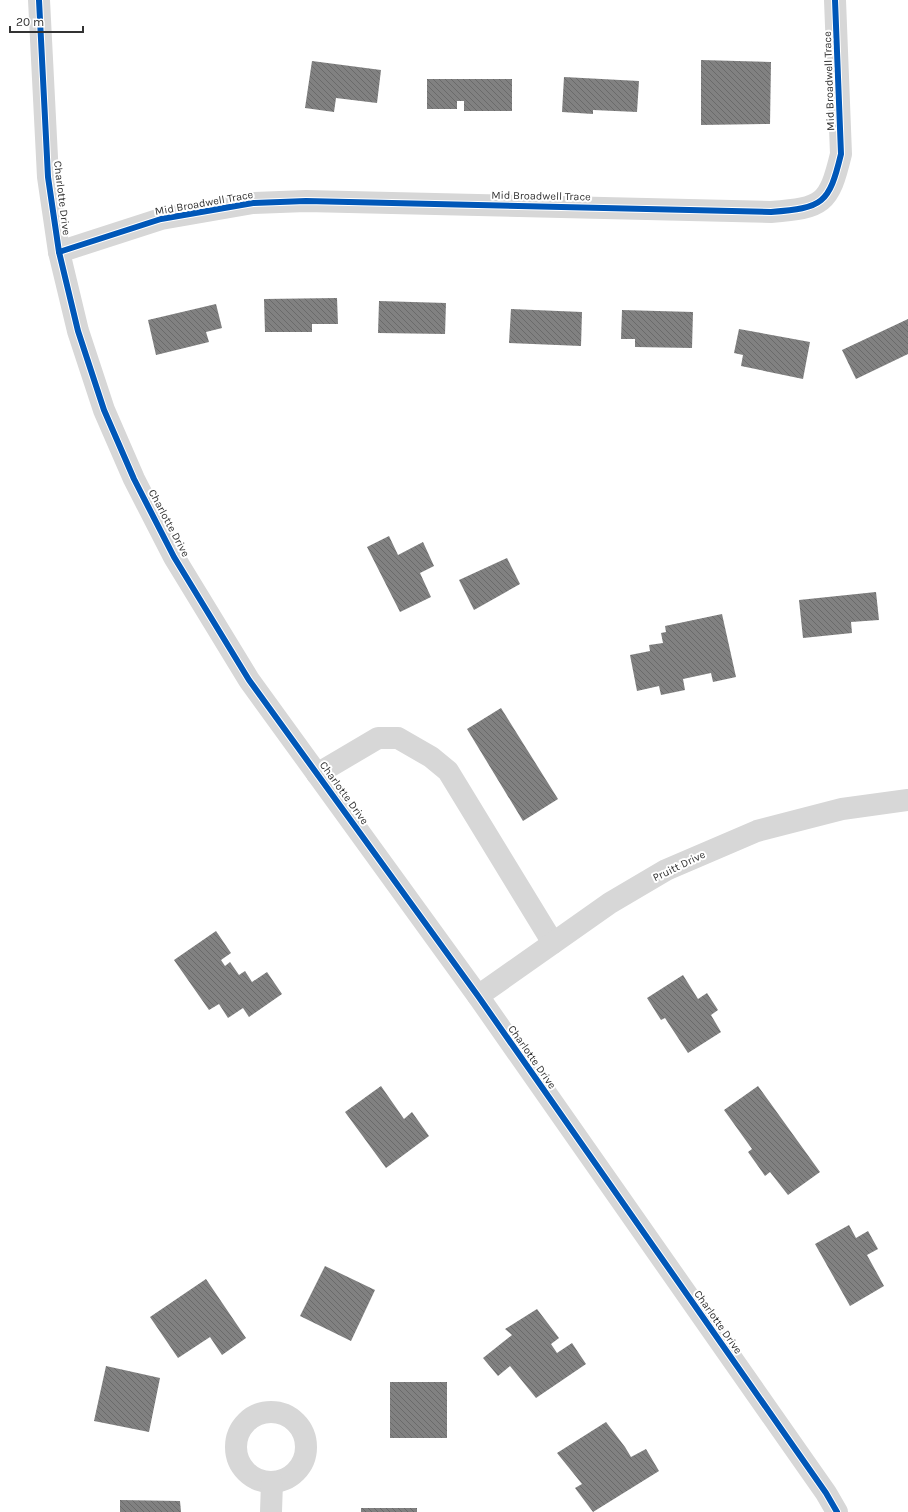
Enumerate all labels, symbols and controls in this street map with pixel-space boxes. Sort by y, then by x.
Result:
scale bar [10,8,83,34]
text: 20 m [16,15,44,29]
street label: Mid Broadwell Trace [821,31,837,131]
street label: Charlotte Drive [51,160,73,236]
street label: Mid Broadwell Trace [154,188,255,218]
street label: Mid Broadwell Trace [491,189,591,203]
street label: Charlotte Drive [146,487,192,559]
street label: Charlotte Drive [317,759,371,827]
street label: Pruitt Drive [651,848,708,884]
street label: Charlotte Drive [505,1023,559,1092]
street label: Charlotte Drive [691,1288,745,1357]

